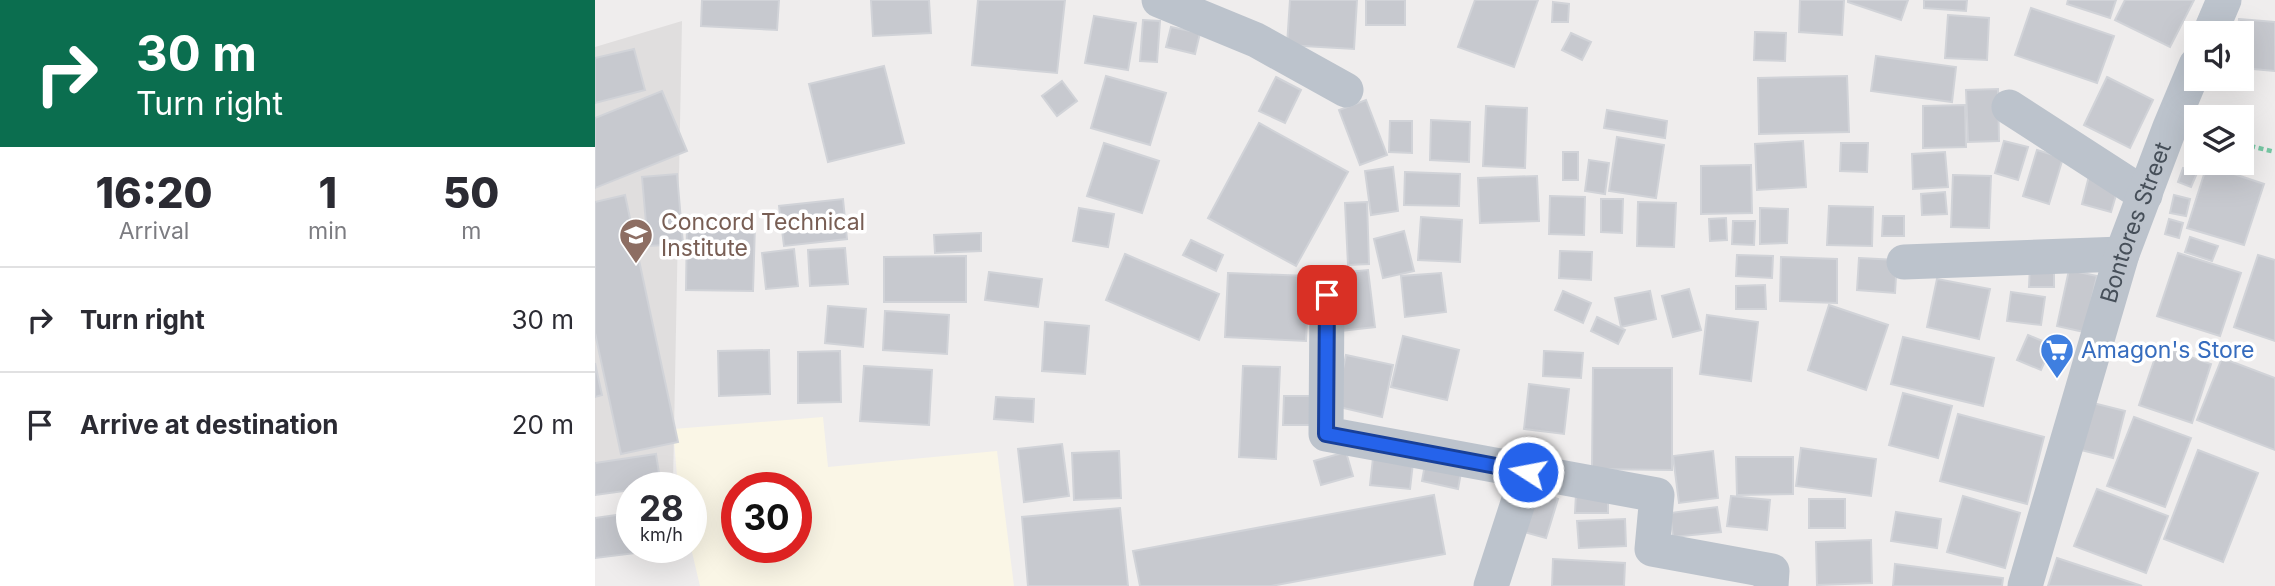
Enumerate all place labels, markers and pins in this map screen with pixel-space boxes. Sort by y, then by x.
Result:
place label: Concord Technical Institute [661,208,865,262]
school or university icon: Concord Technical Institute [617,216,655,265]
pin [1297,265,1357,325]
supermarket icon: Amagon's Store [2038,331,2076,380]
place label: Amagon's Store [2081,336,2254,364]

